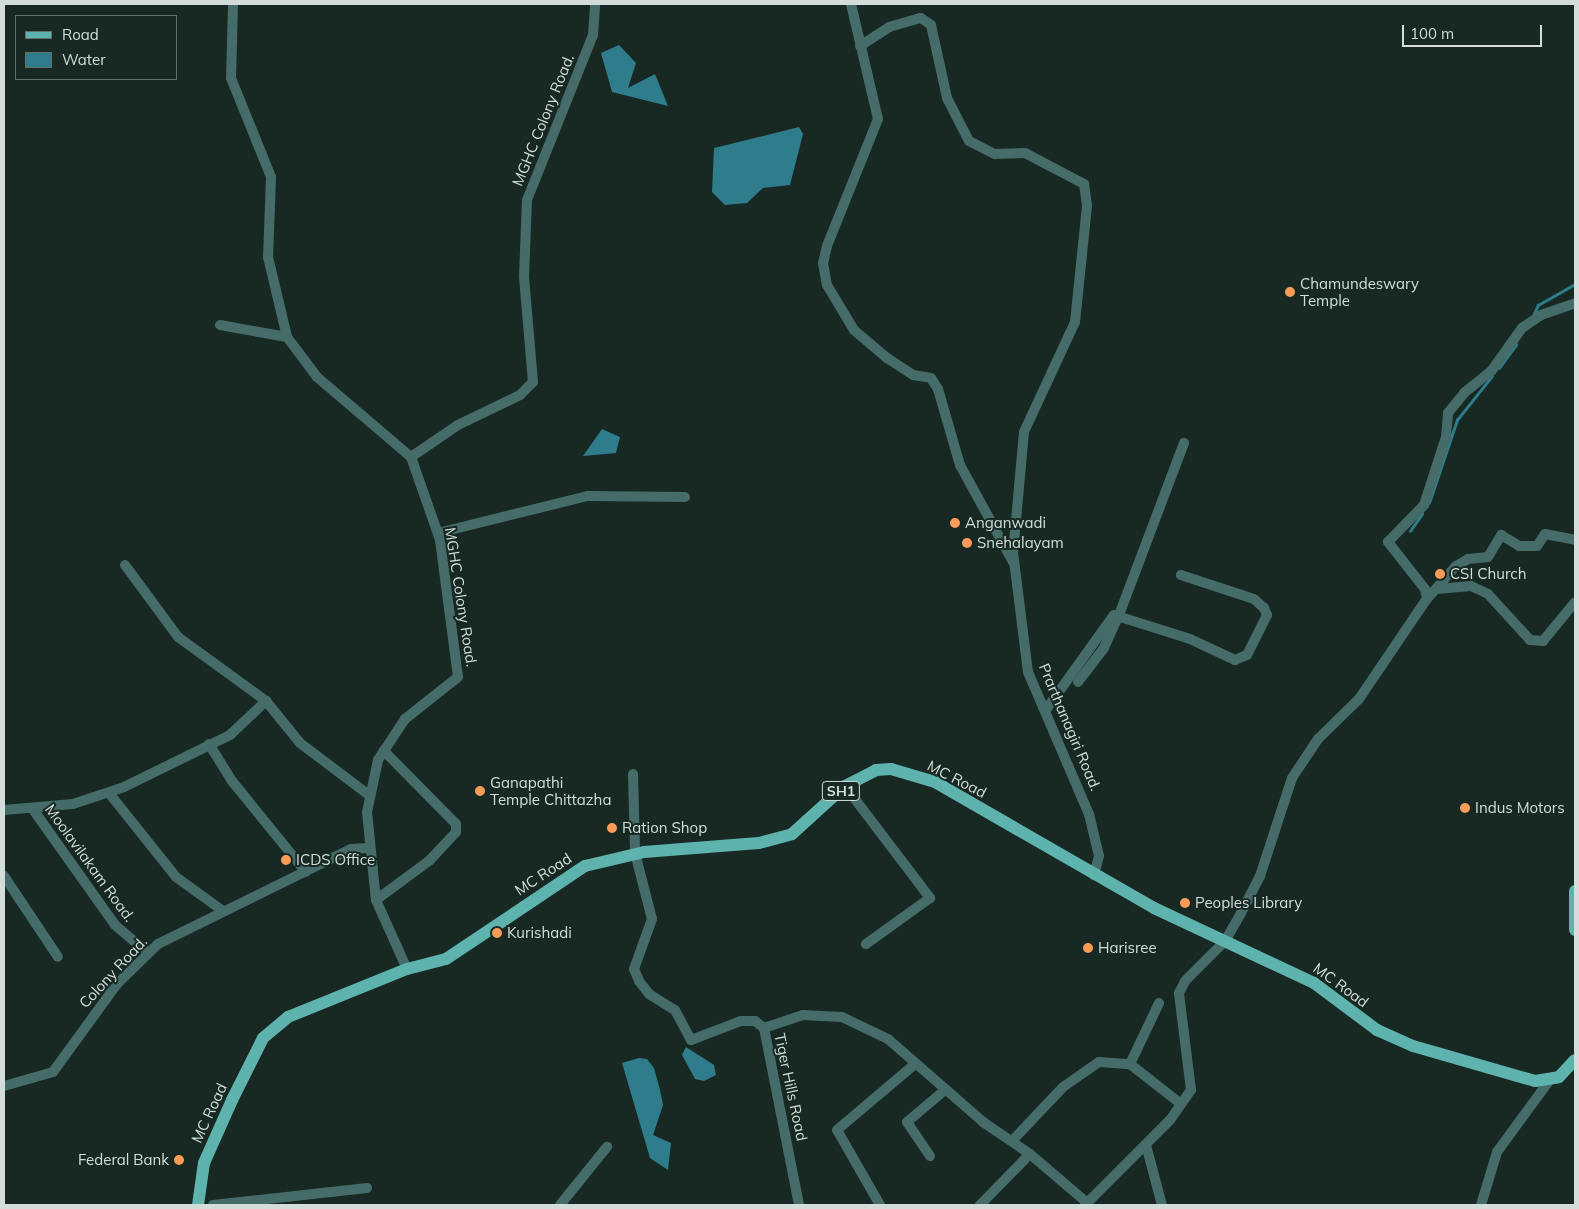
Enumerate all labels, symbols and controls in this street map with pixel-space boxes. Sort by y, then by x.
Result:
legend [15,15,178,80]
scale bar [1404,15,1544,47]
text: 100 m [1410,24,1454,43]
text: Road [62,25,99,44]
text: Water [62,50,106,69]
street label: MGHC Colony Road. [508,51,578,189]
place label: Chamundeswary Temple [1300,274,1419,309]
marker: Chamundeswary Temple [1284,286,1296,298]
place label: Anganwadi [965,514,1046,532]
marker: Anganwadi [949,517,961,529]
street label: MGHC Colony Road. [441,526,481,668]
place label: Snehalayam [977,534,1064,552]
marker: Snehalayam [961,537,973,549]
place label: CSI Church [1450,565,1526,583]
marker: CSI Church [1434,568,1446,580]
street label: Prarthanagiri Road. [1035,661,1105,793]
street label: MC Road [924,756,990,802]
place label: Ganapathi Temple Chittazha [490,773,611,808]
road number: SH1 [821,779,861,802]
marker: Ganapathi Temple Chittazha [474,785,486,797]
place label: Indus Motors [1475,799,1565,817]
street label: Moolavilakam Road. [41,801,139,925]
marker: Indus Motors [1459,802,1471,814]
place label: Ration Shop [622,819,707,837]
marker: Ration Shop [606,822,618,834]
street label: MC Road [511,849,575,899]
place label: ICDS Office [296,851,375,869]
marker: ICDS Office [280,854,292,866]
place label: Peoples Library [1195,894,1302,912]
marker: Peoples Library [1179,897,1191,909]
place label: Kurishadi [507,924,572,942]
marker: Kurishadi [491,927,503,939]
street label: Colony Road. [75,933,151,1011]
place label: Harisree [1098,939,1157,957]
marker: Harisree [1082,942,1094,954]
street label: MC Road [1310,959,1372,1011]
street label: Tiger Hills Road [771,1032,811,1142]
street label: MC Road [187,1080,231,1146]
place label: Federal Bank [78,1151,169,1169]
marker: Federal Bank [173,1154,185,1166]

